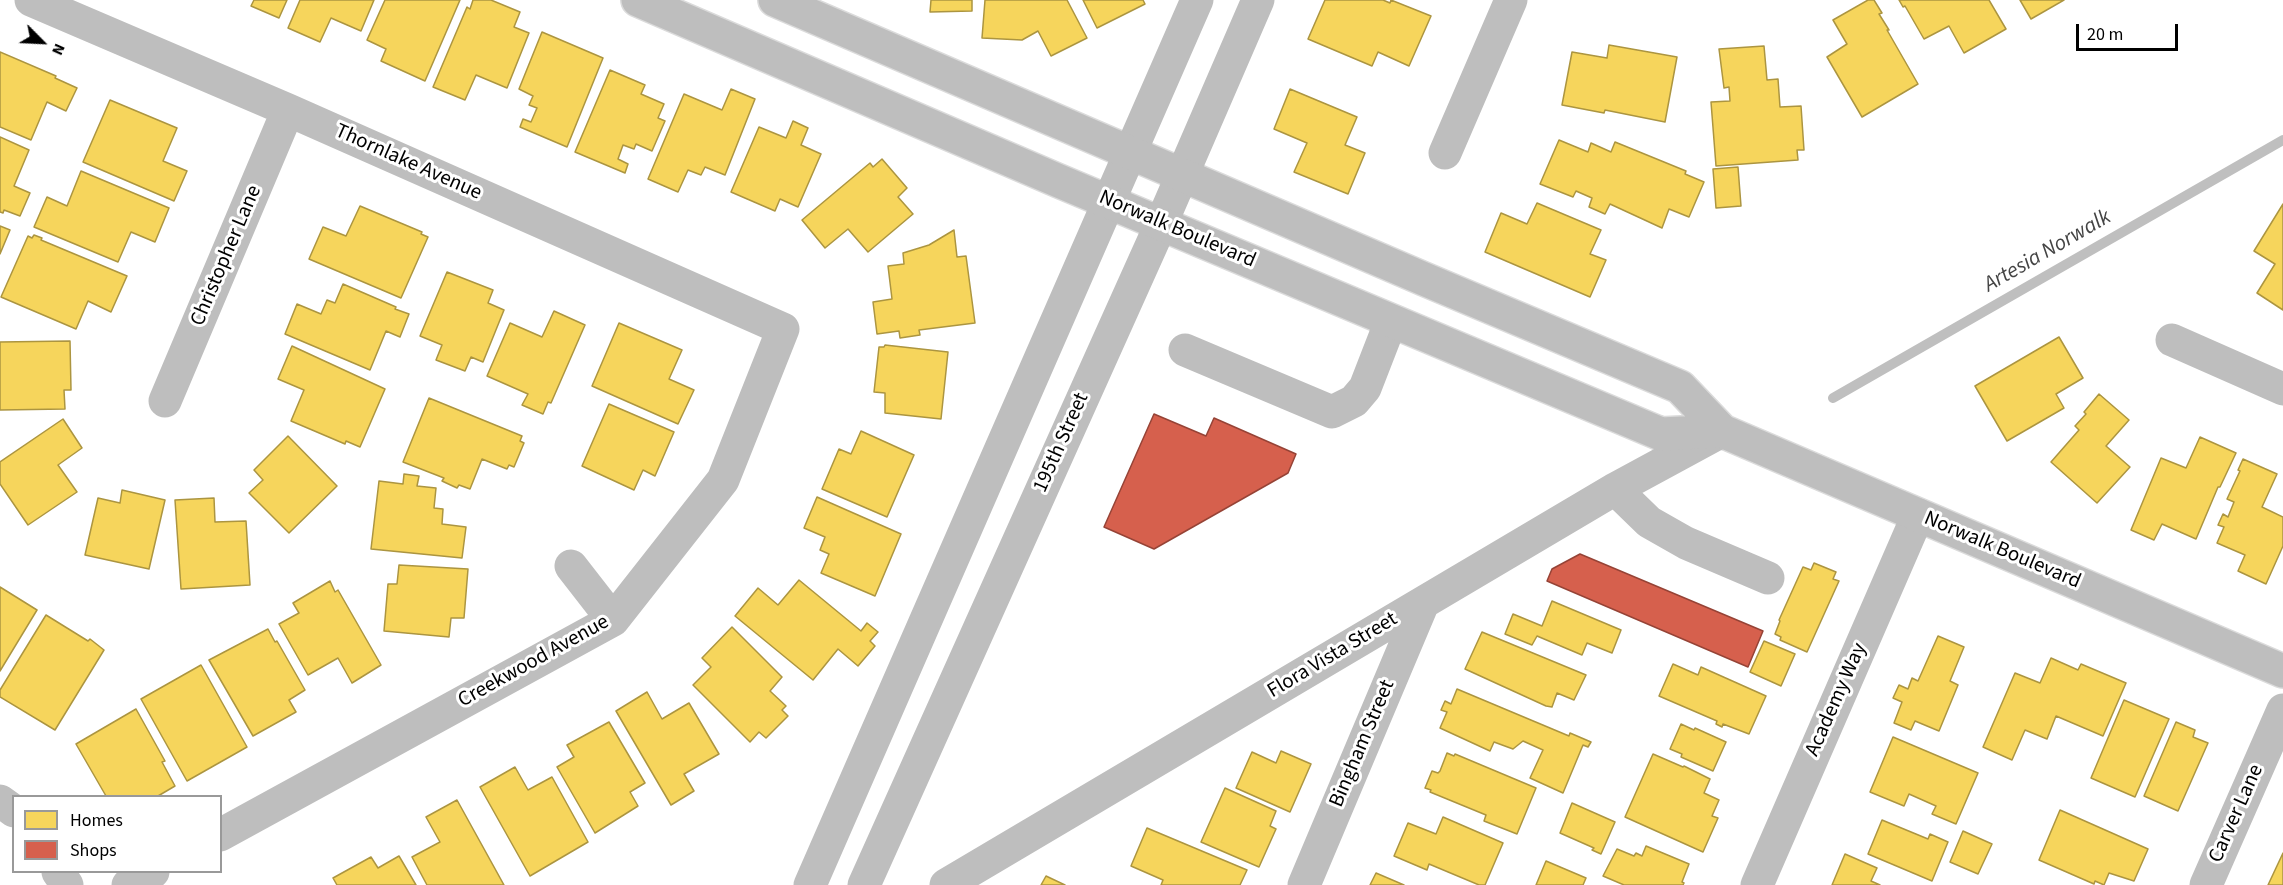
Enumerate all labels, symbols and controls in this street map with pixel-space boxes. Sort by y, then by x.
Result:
north arrow [12,12,72,72]
scale bar [2079,12,2181,50]
text: 20 m [2087,22,2123,47]
text: N [46,40,71,59]
street label: Thornlake Avenue [331,119,485,207]
street label: Christopher Lane [186,182,268,330]
street label: Norwalk Boulevard [1095,186,1259,274]
water label: Artesia Norwalk [1980,205,2116,299]
street label: 195th Street [1029,389,1095,497]
street label: Norwalk Boulevard [1920,507,2084,595]
street label: Flora Vista Street [1263,607,1403,705]
street label: Creekwood Avenue [454,610,614,714]
street label: Academy Way [1801,639,1873,761]
street label: Bingham Street [1325,677,1401,811]
street label: Carver Lane [2204,761,2270,867]
legend [12,795,222,873]
text: Homes [70,808,123,833]
text: Shops [70,838,117,863]

